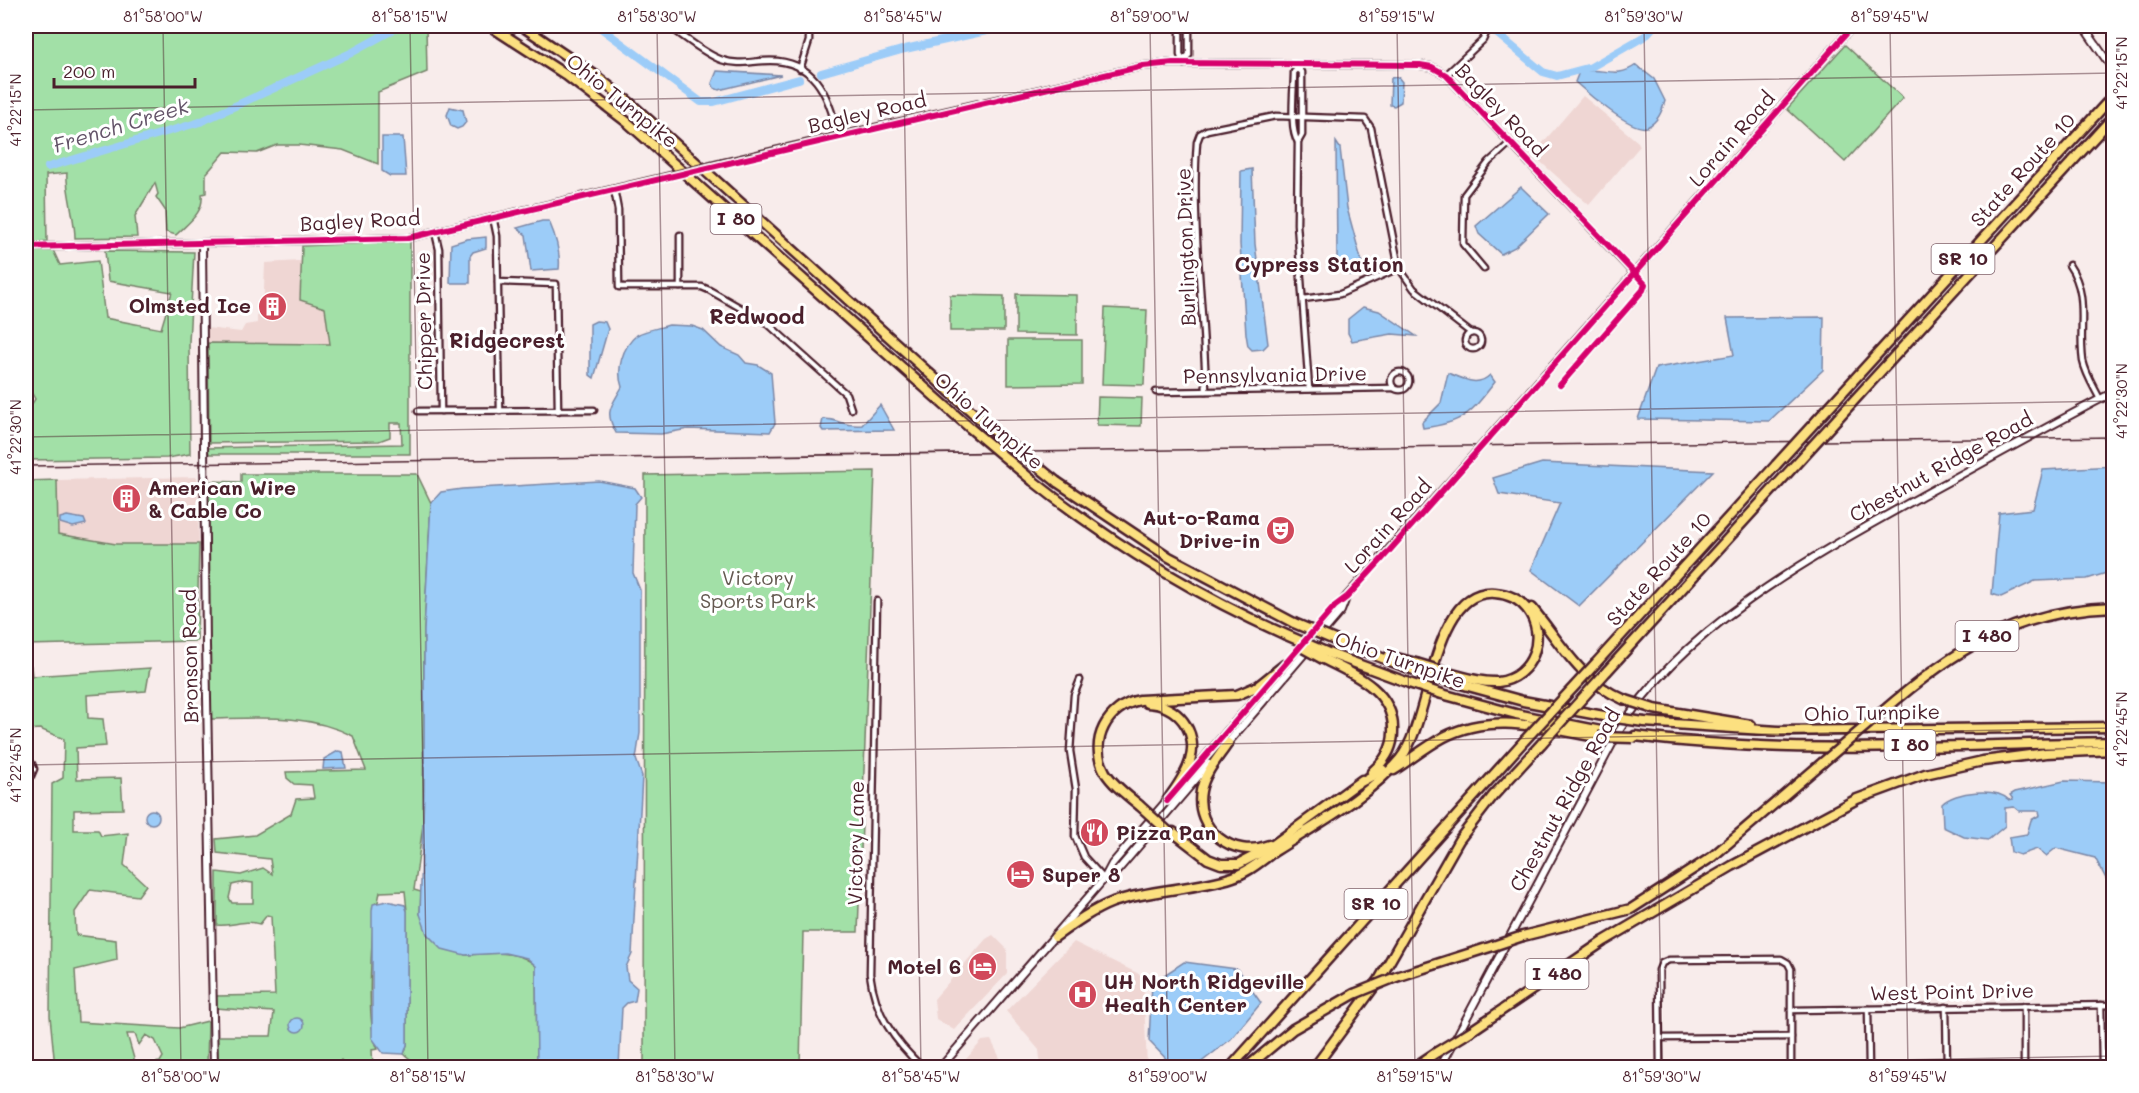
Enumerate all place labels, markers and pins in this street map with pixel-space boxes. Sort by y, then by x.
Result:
building icon: Olmsted Ice [256,290,288,322]
place label: Olmsted Ice [129,292,251,318]
place label: American Wire & Cable Co [148,474,296,523]
building icon: American Wire & Cable Co [111,483,143,515]
place label: Aut-o-Rama Drive-in [1142,504,1260,553]
theatre icon: Aut-o-Rama Drive-in [1265,514,1297,546]
restaurant icon: Pizza Pan [1079,817,1111,849]
place label: Pizza Pan [1116,819,1216,845]
hotel icon: Super 8 [1005,859,1037,891]
place label: Super 8 [1042,861,1121,887]
hotel icon: Motel 6 [966,951,998,983]
place label: Motel 6 [887,953,961,979]
place label: UH North Ridgeville Health Center [1104,968,1304,1017]
hospital icon: UH North Ridgeville Health Center [1067,978,1099,1010]

